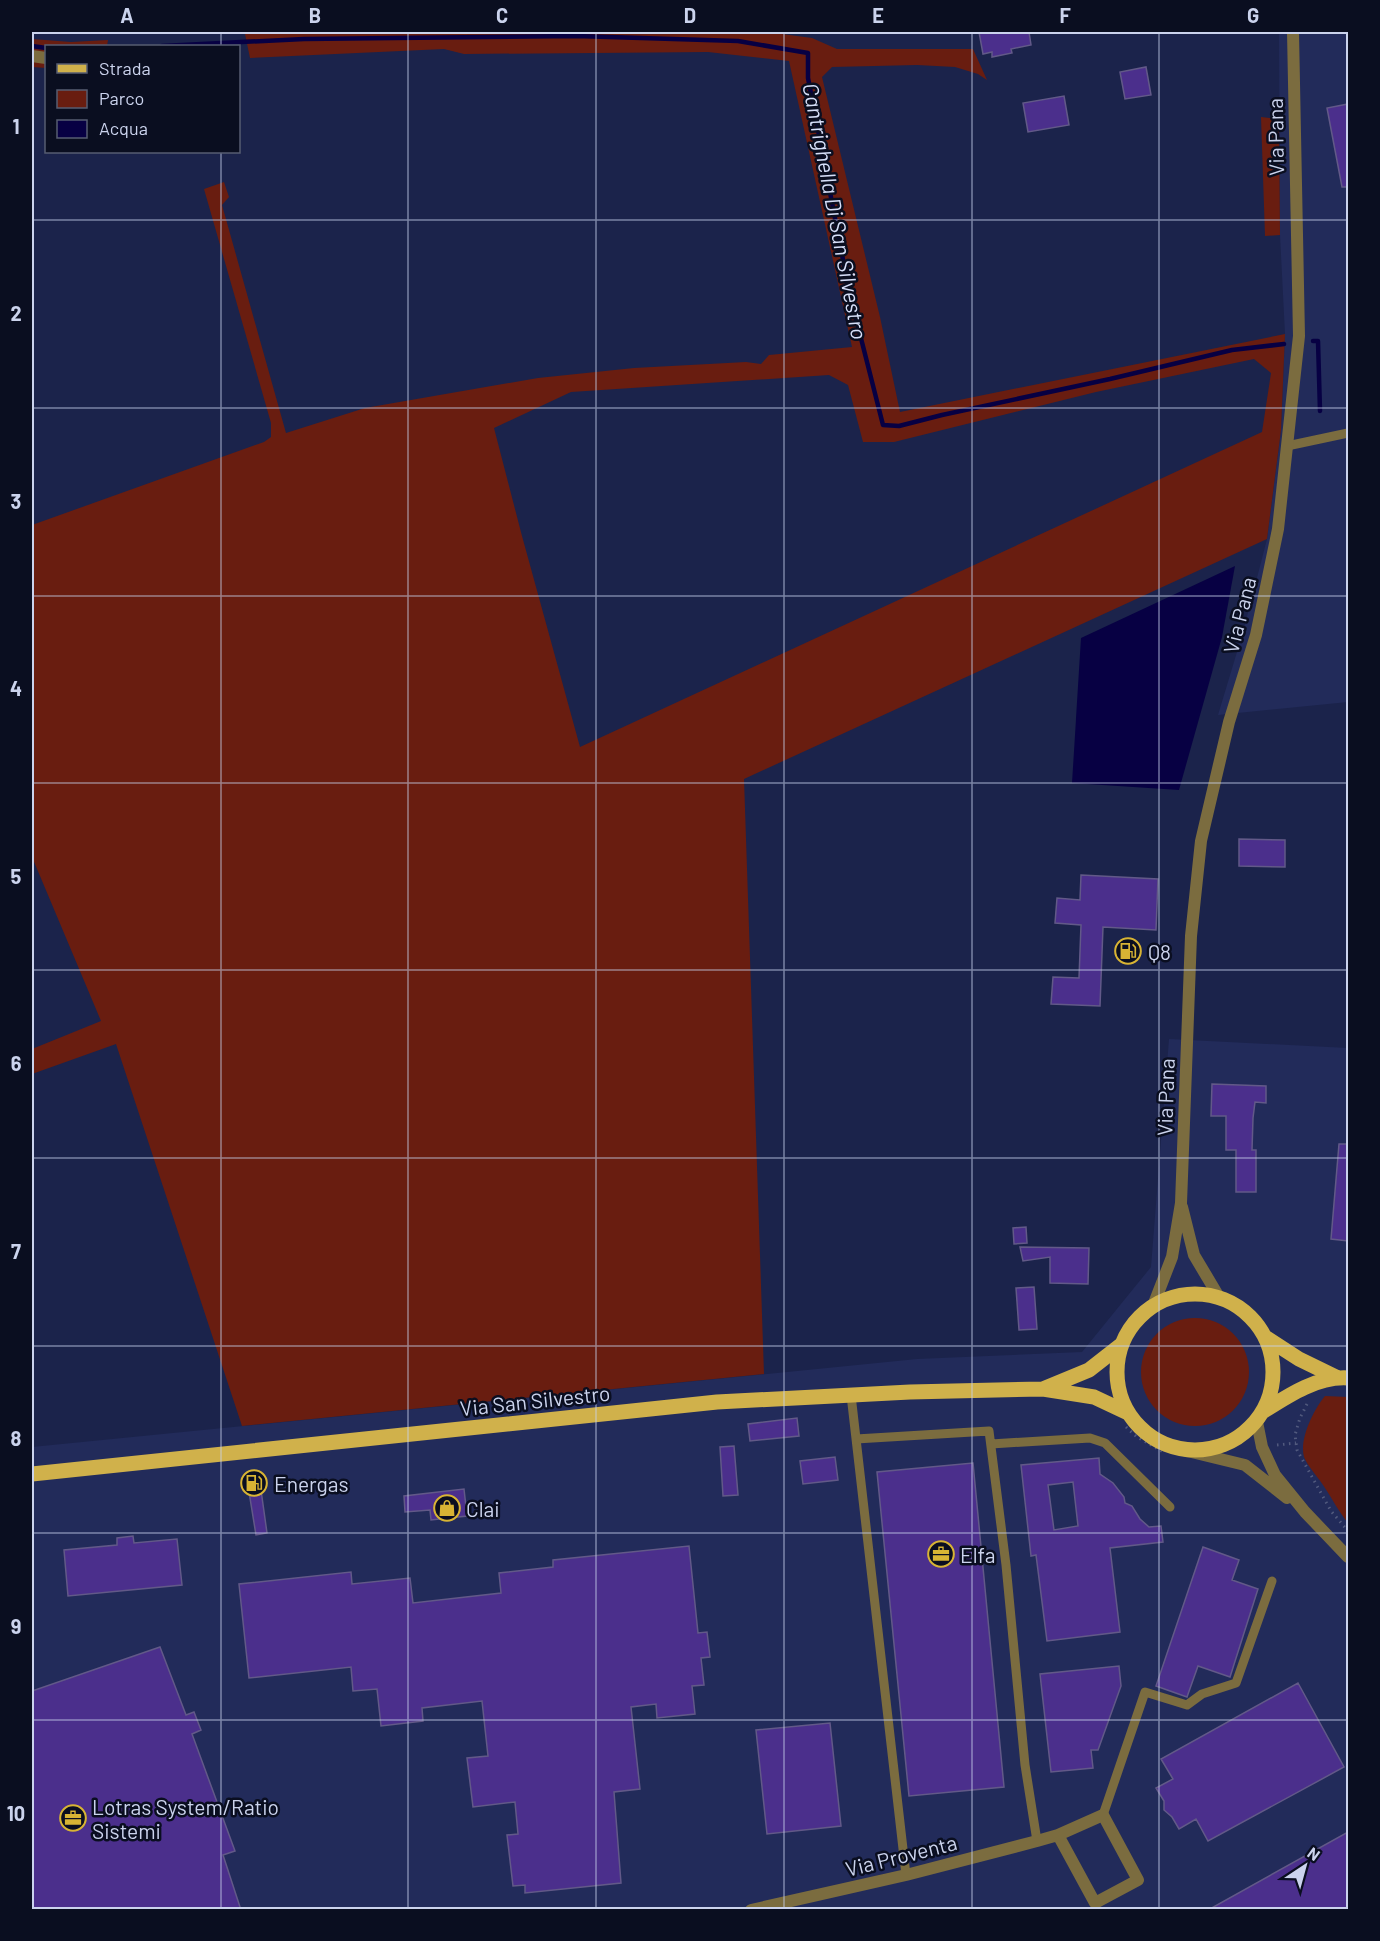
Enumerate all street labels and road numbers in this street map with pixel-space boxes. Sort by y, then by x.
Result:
street label: Via Pana [1262,98,1288,176]
street label: Via Pana [1217,574,1261,656]
street label: Via Pana [1151,1058,1179,1136]
street label: Via San Silvestro [459,1380,611,1420]
street label: Via Proventa [843,1829,959,1881]

